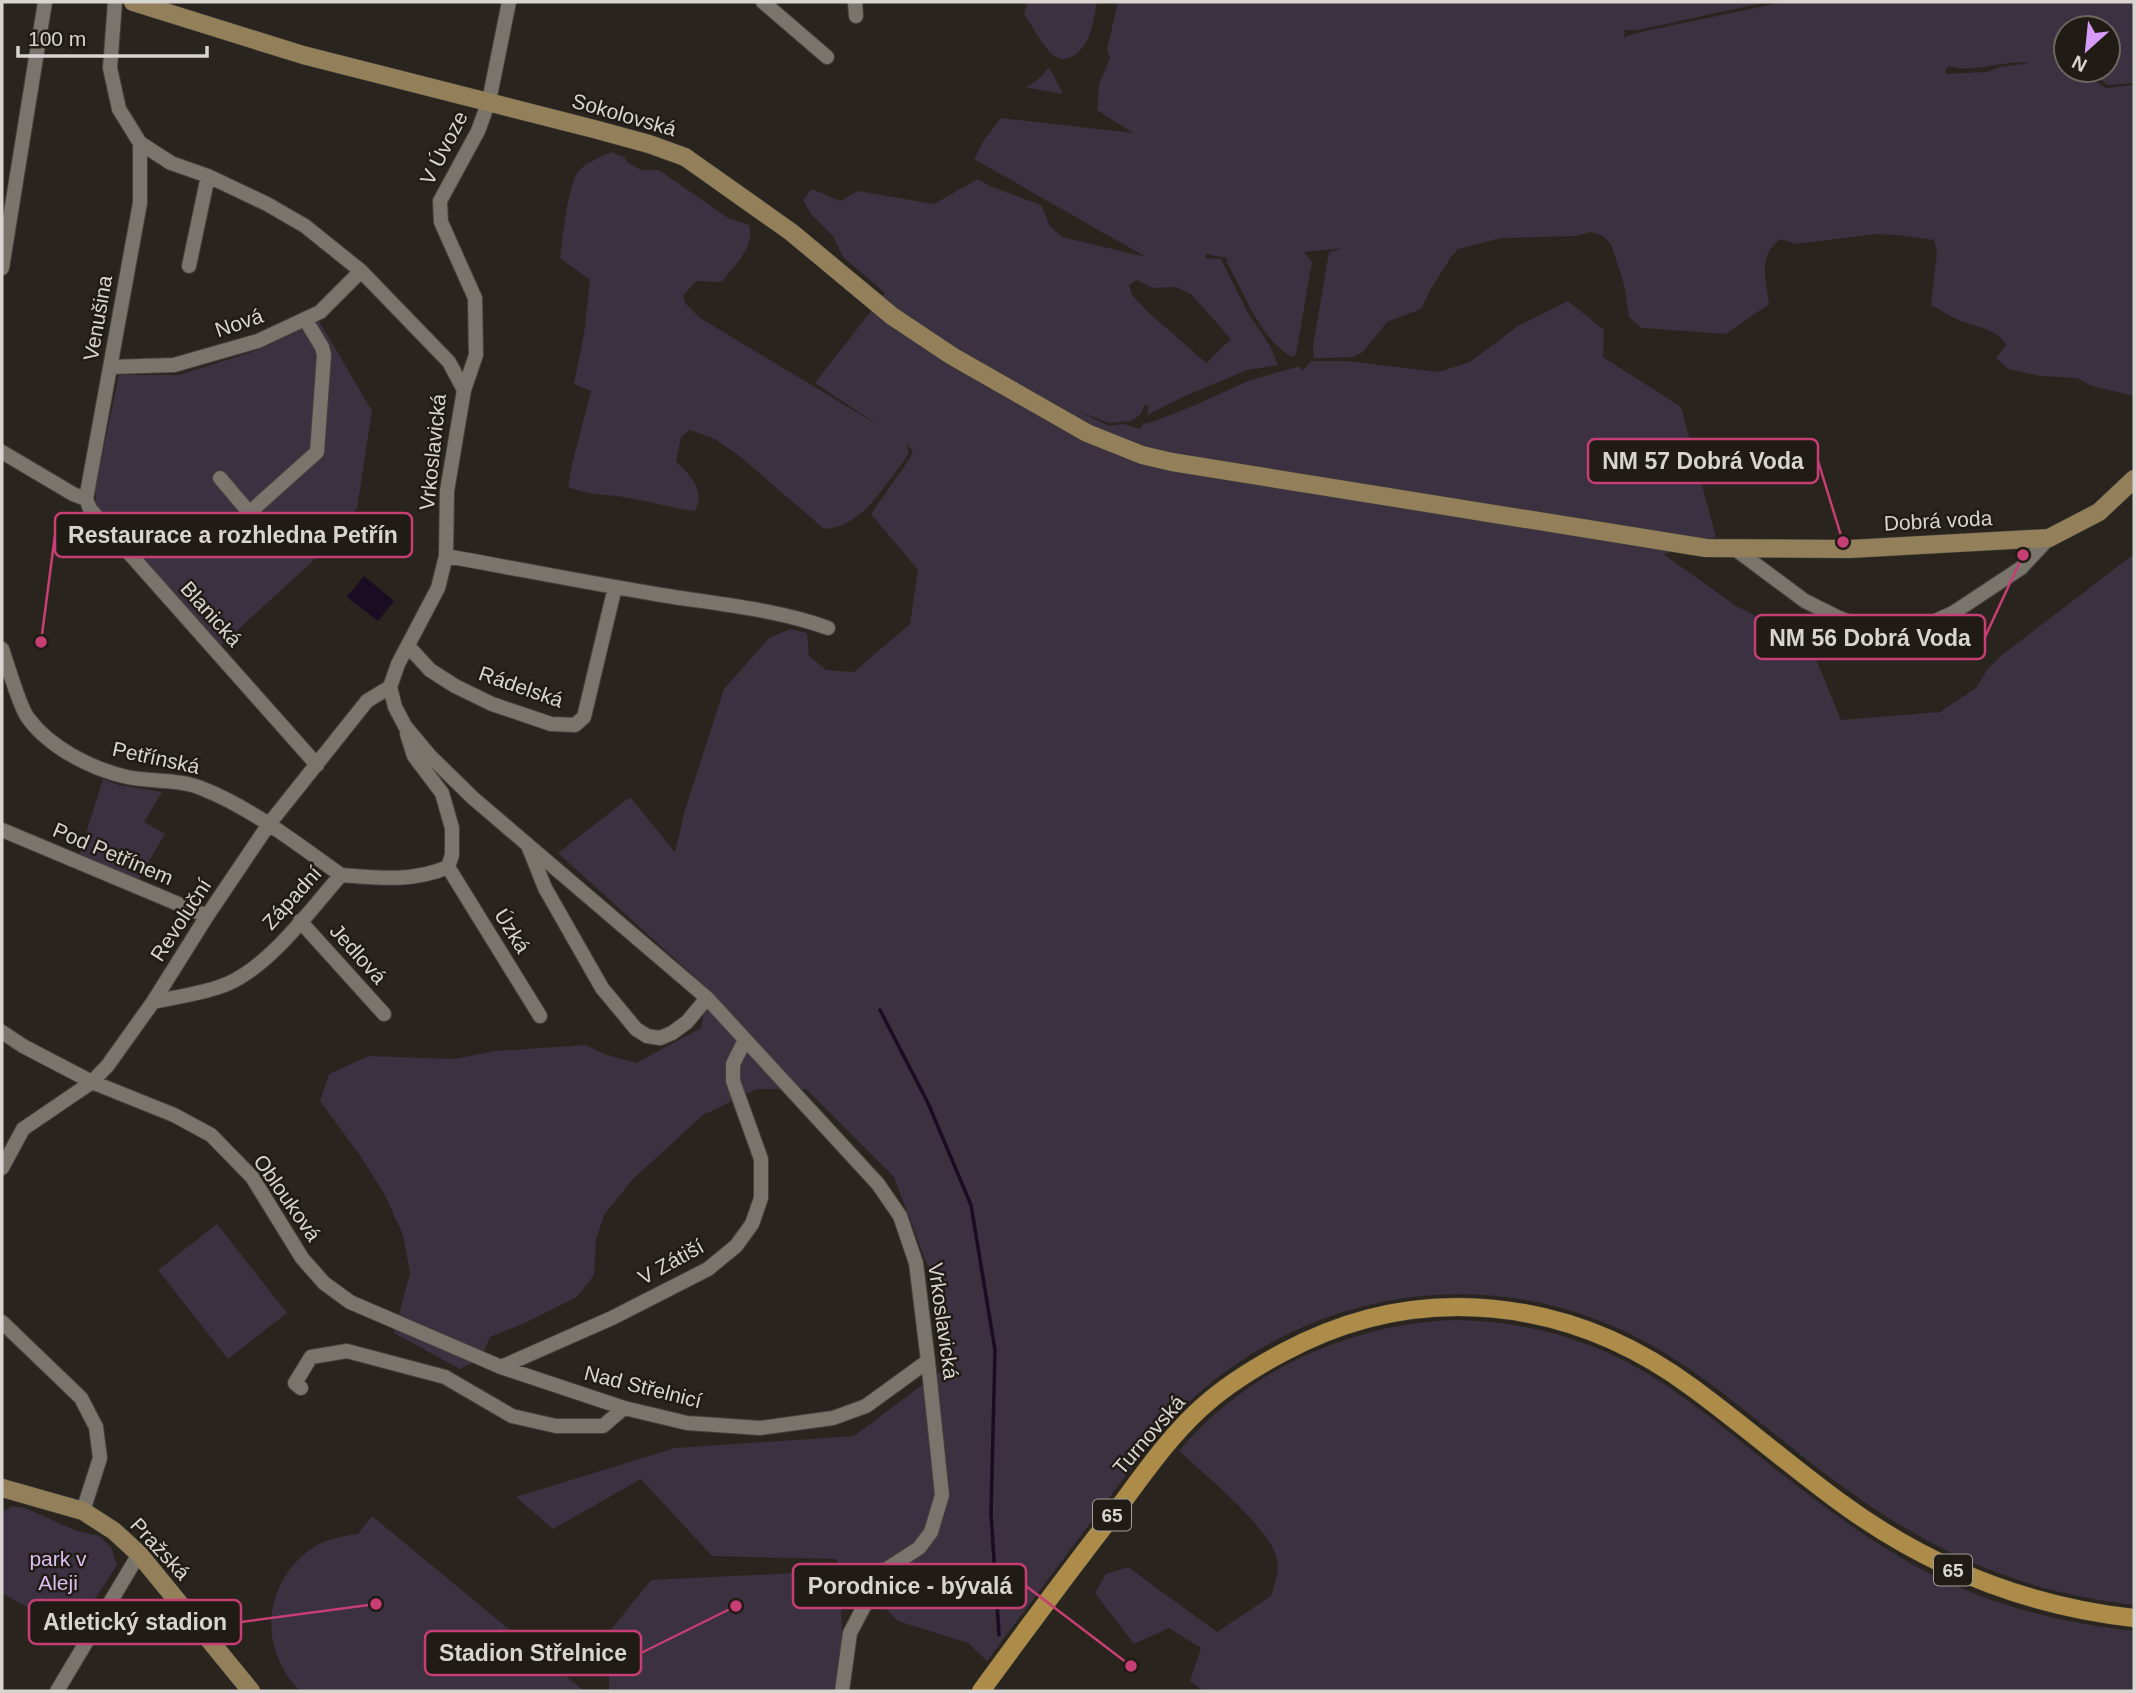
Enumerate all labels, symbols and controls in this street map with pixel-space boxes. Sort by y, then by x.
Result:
scale bar [18,14,206,58]
north arrow [2052,14,2122,84]
text: 100 m [28,27,86,50]
text: N [2069,51,2090,76]
street label: Sokolovská [569,89,679,140]
street label: V Úvoze [415,107,472,188]
street label: Venušina [79,273,116,362]
street label: Nová [212,304,266,341]
street label: Vrkoslavická [415,392,450,511]
callout: NM 57 Dobrá Voda [1588,439,1818,483]
text: NM 57 Dobrá Voda [1602,448,1804,474]
street label: Dobrá voda [1883,506,1993,535]
callout: Restaurace a rozhledna Petřín [55,513,412,557]
text: Restaurace a rozhledna Petřín [68,522,398,548]
street label: Blanická [176,576,247,651]
callout: NM 56 Dobrá Voda [1755,615,1985,659]
text: NM 56 Dobrá Voda [1769,625,1971,651]
street label: Rádelská [476,661,567,712]
street label: Petřínská [110,737,202,778]
street label: Pod Petřínem [50,818,177,889]
street label: Západní [257,861,326,934]
street label: Revoluční [146,874,216,965]
street label: Úzká [490,904,535,957]
street label: Jedlová [326,919,391,988]
street label: Oblouková [249,1150,326,1246]
street label: V Zátiší [634,1234,708,1289]
street label: Vrkoslavická [924,1261,963,1381]
street label: Nad Střelnicí [582,1361,704,1412]
street label: Turnovská [1108,1390,1189,1479]
road number: 65 [1093,1499,1131,1530]
street label: Pražská [126,1513,195,1584]
park label: park v Aleji [29,1547,87,1594]
road number: 65 [1934,1554,1972,1586]
callout: Porodnice - bývalá [793,1564,1026,1608]
text: Porodnice - bývalá [808,1573,1012,1599]
callout: Atletický stadion [29,1600,241,1644]
text: Atletický stadion [43,1609,227,1635]
callout: Stadion Střelnice [425,1631,641,1675]
text: Stadion Střelnice [439,1640,627,1666]

